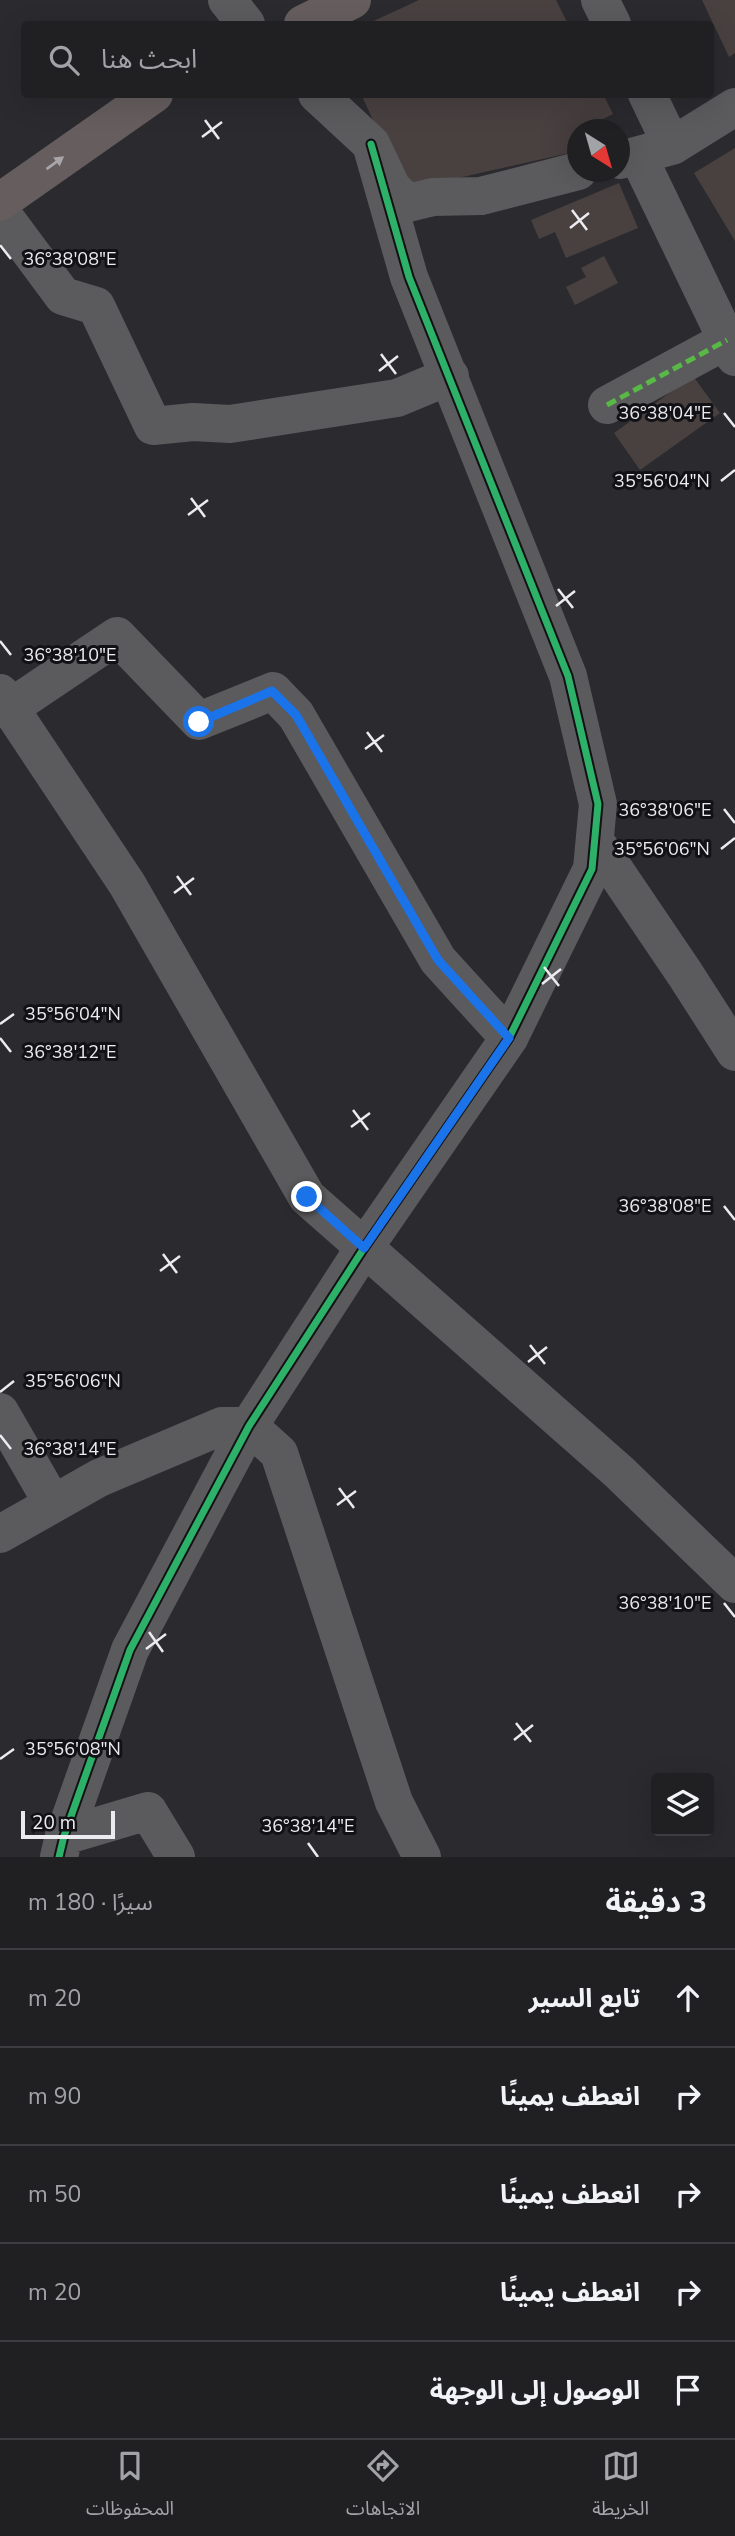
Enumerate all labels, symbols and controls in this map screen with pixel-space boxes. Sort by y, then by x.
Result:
search box [21,21,714,98]
icon: search [45,41,83,79]
text: ابحث هنا [101,42,197,77]
north arrow [567,119,630,182]
one-way arrow [46,156,64,170]
text: 36°38'08"E [24,247,117,271]
text: 36°38'04"E [619,401,712,425]
text: 35°56'04"N [614,469,710,493]
text: 36°38'10"E [24,643,117,667]
route start [183,706,214,737]
text: 36°38'06"E [619,798,712,822]
text: 35°56'06"N [614,837,710,861]
text: 35°56'04"N [25,1002,121,1026]
text: 36°38'12"E [24,1040,117,1064]
route end [291,1181,322,1212]
text: 36°38'08"E [619,1194,712,1218]
text: 35°56'06"N [25,1369,121,1393]
text: 36°38'14"E [24,1437,117,1461]
text: 36°38'10"E [619,1591,712,1615]
text: 35°56'08"N [25,1737,121,1761]
map controls [651,1773,714,1836]
button: layers [651,1773,714,1836]
scale bar [21,1808,116,1840]
text: 20 m [32,1810,76,1836]
text: 36°38'14"E [262,1814,355,1838]
text: 3 دقيقة [605,1882,707,1923]
text: سيرًا · 180 m [28,1887,153,1918]
icon: ahead [669,1979,707,2017]
text: تابع السير [529,1981,640,2016]
text: 20 m [28,1983,81,2014]
icon: right [669,2077,707,2115]
text: انعطف يمينًا [500,2079,640,2114]
text: 90 m [28,2081,81,2112]
icon: right [669,2175,707,2213]
text: انعطف يمينًا [500,2177,640,2212]
text: 50 m [28,2179,81,2210]
icon: right [669,2273,707,2311]
text: انعطف يمينًا [500,2275,640,2310]
text: 20 m [28,2277,81,2308]
icon: arrive [669,2371,707,2409]
text: الوصول إلى الوجهة [430,2373,640,2408]
tab: المحفوظات [86,2447,174,2529]
tab: الاتجاهات [346,2447,420,2529]
tab: الخريطة [592,2447,649,2529]

